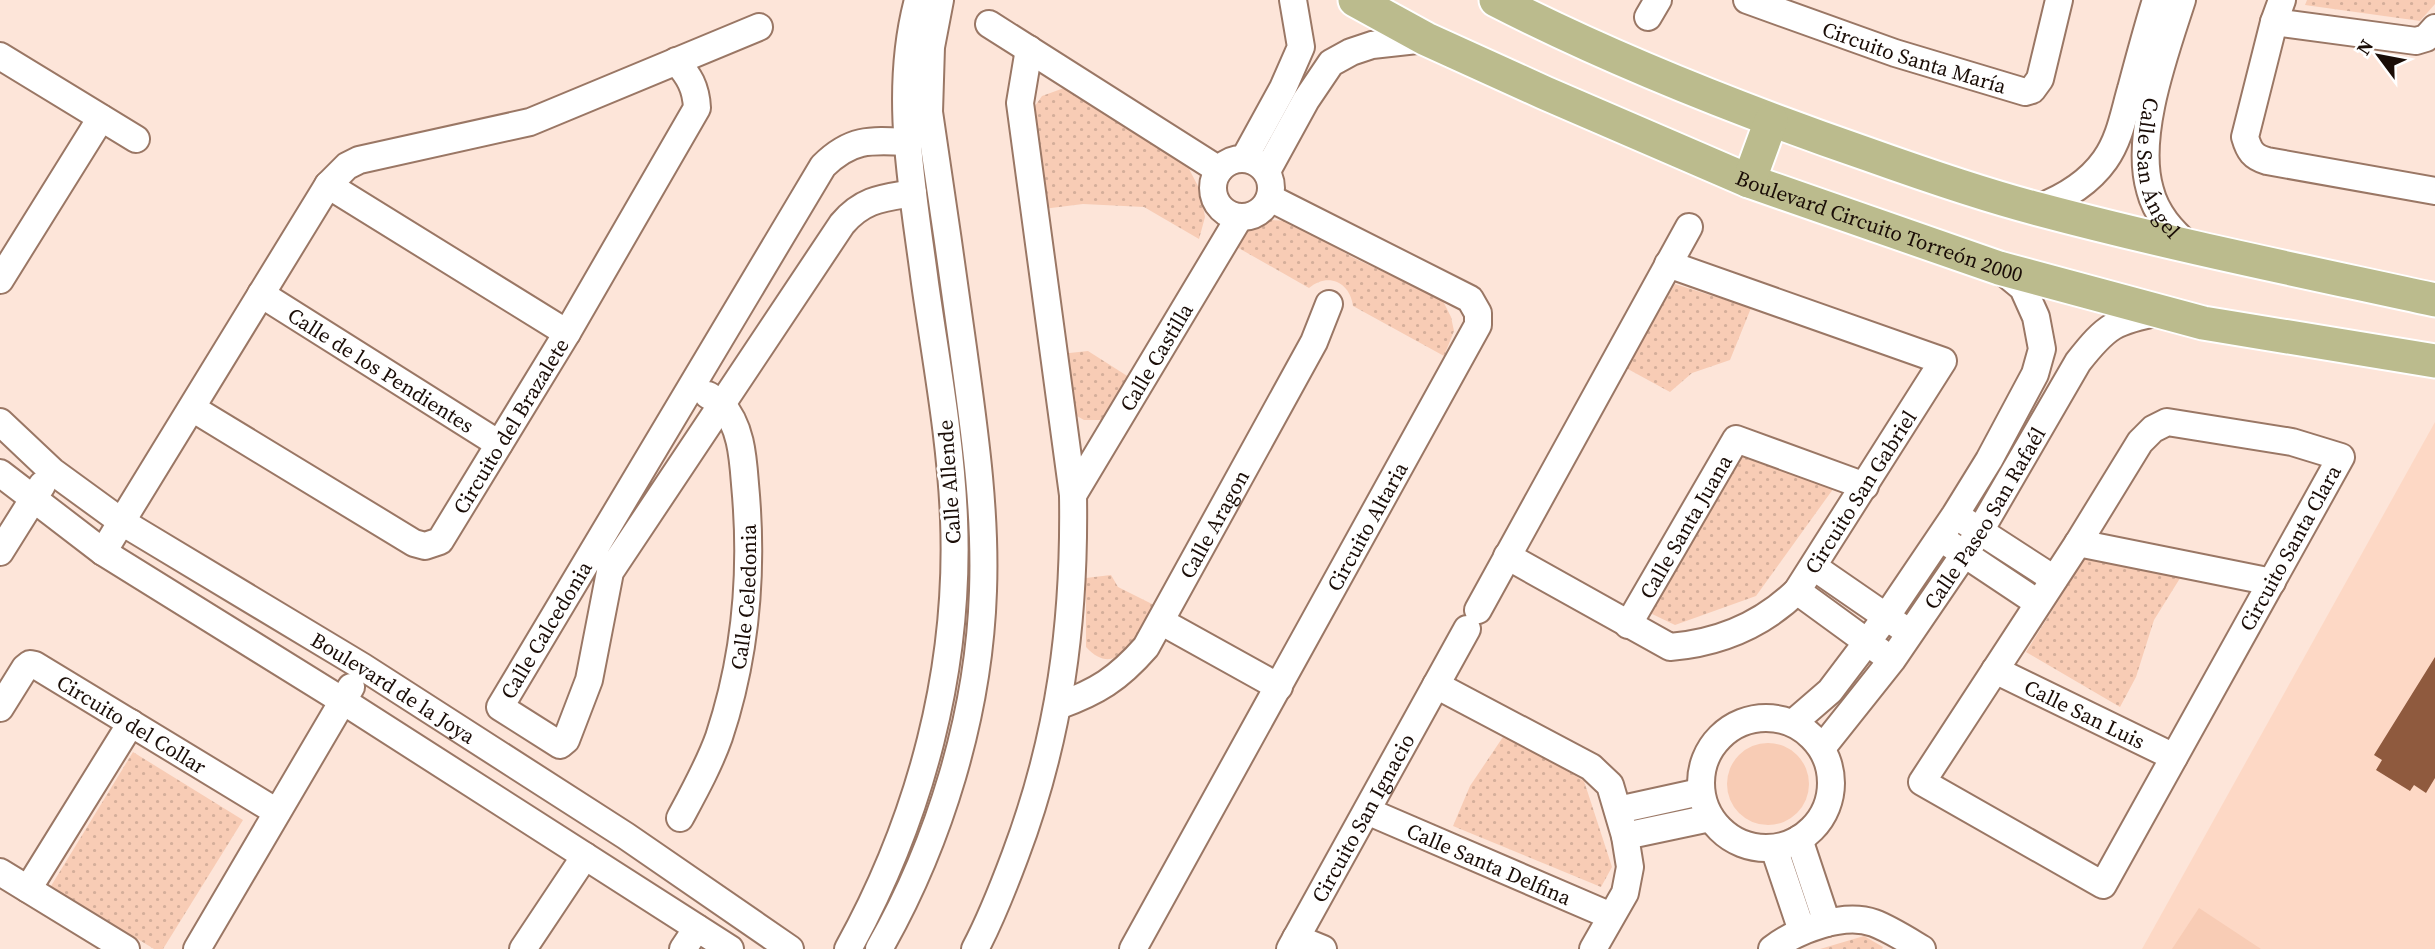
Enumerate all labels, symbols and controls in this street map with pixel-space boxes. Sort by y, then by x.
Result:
street label: Circuito Santa María [1819,14,2010,100]
north arrow [2344,21,2414,91]
text: N [2350,34,2379,60]
street label: Calle San Ángel [2131,95,2187,244]
street label: Boulevard Circuito Torreón 2000 [1731,163,2026,288]
street label: Calle Castilla [1112,297,1200,416]
street label: Calle de los Pendientes [282,300,480,439]
street label: Circuito del Brazalete [446,332,575,519]
street label: Circuito San Gabriel [1797,404,1923,579]
street label: Calle Allende [930,419,968,545]
street label: Calle Paseo San Rafaél [1916,421,2052,615]
street label: Calle Santa Juana [1632,449,1739,604]
street label: Circuito Altaria [1319,456,1414,596]
street label: Circuito Santa Clara [2232,459,2348,636]
street label: Calle Aragon [1172,464,1256,583]
street label: Calle Celedonia [723,523,763,672]
street label: Calle Calcedonia [493,555,599,704]
street label: Boulevard de la Joya [306,625,481,750]
street label: Circuito del Collar [52,667,212,780]
street label: Calle San Luis [2020,672,2150,755]
street label: Circuito San Ignacio [1304,728,1421,907]
street label: Calle Santa Delfina [1402,815,1576,912]

